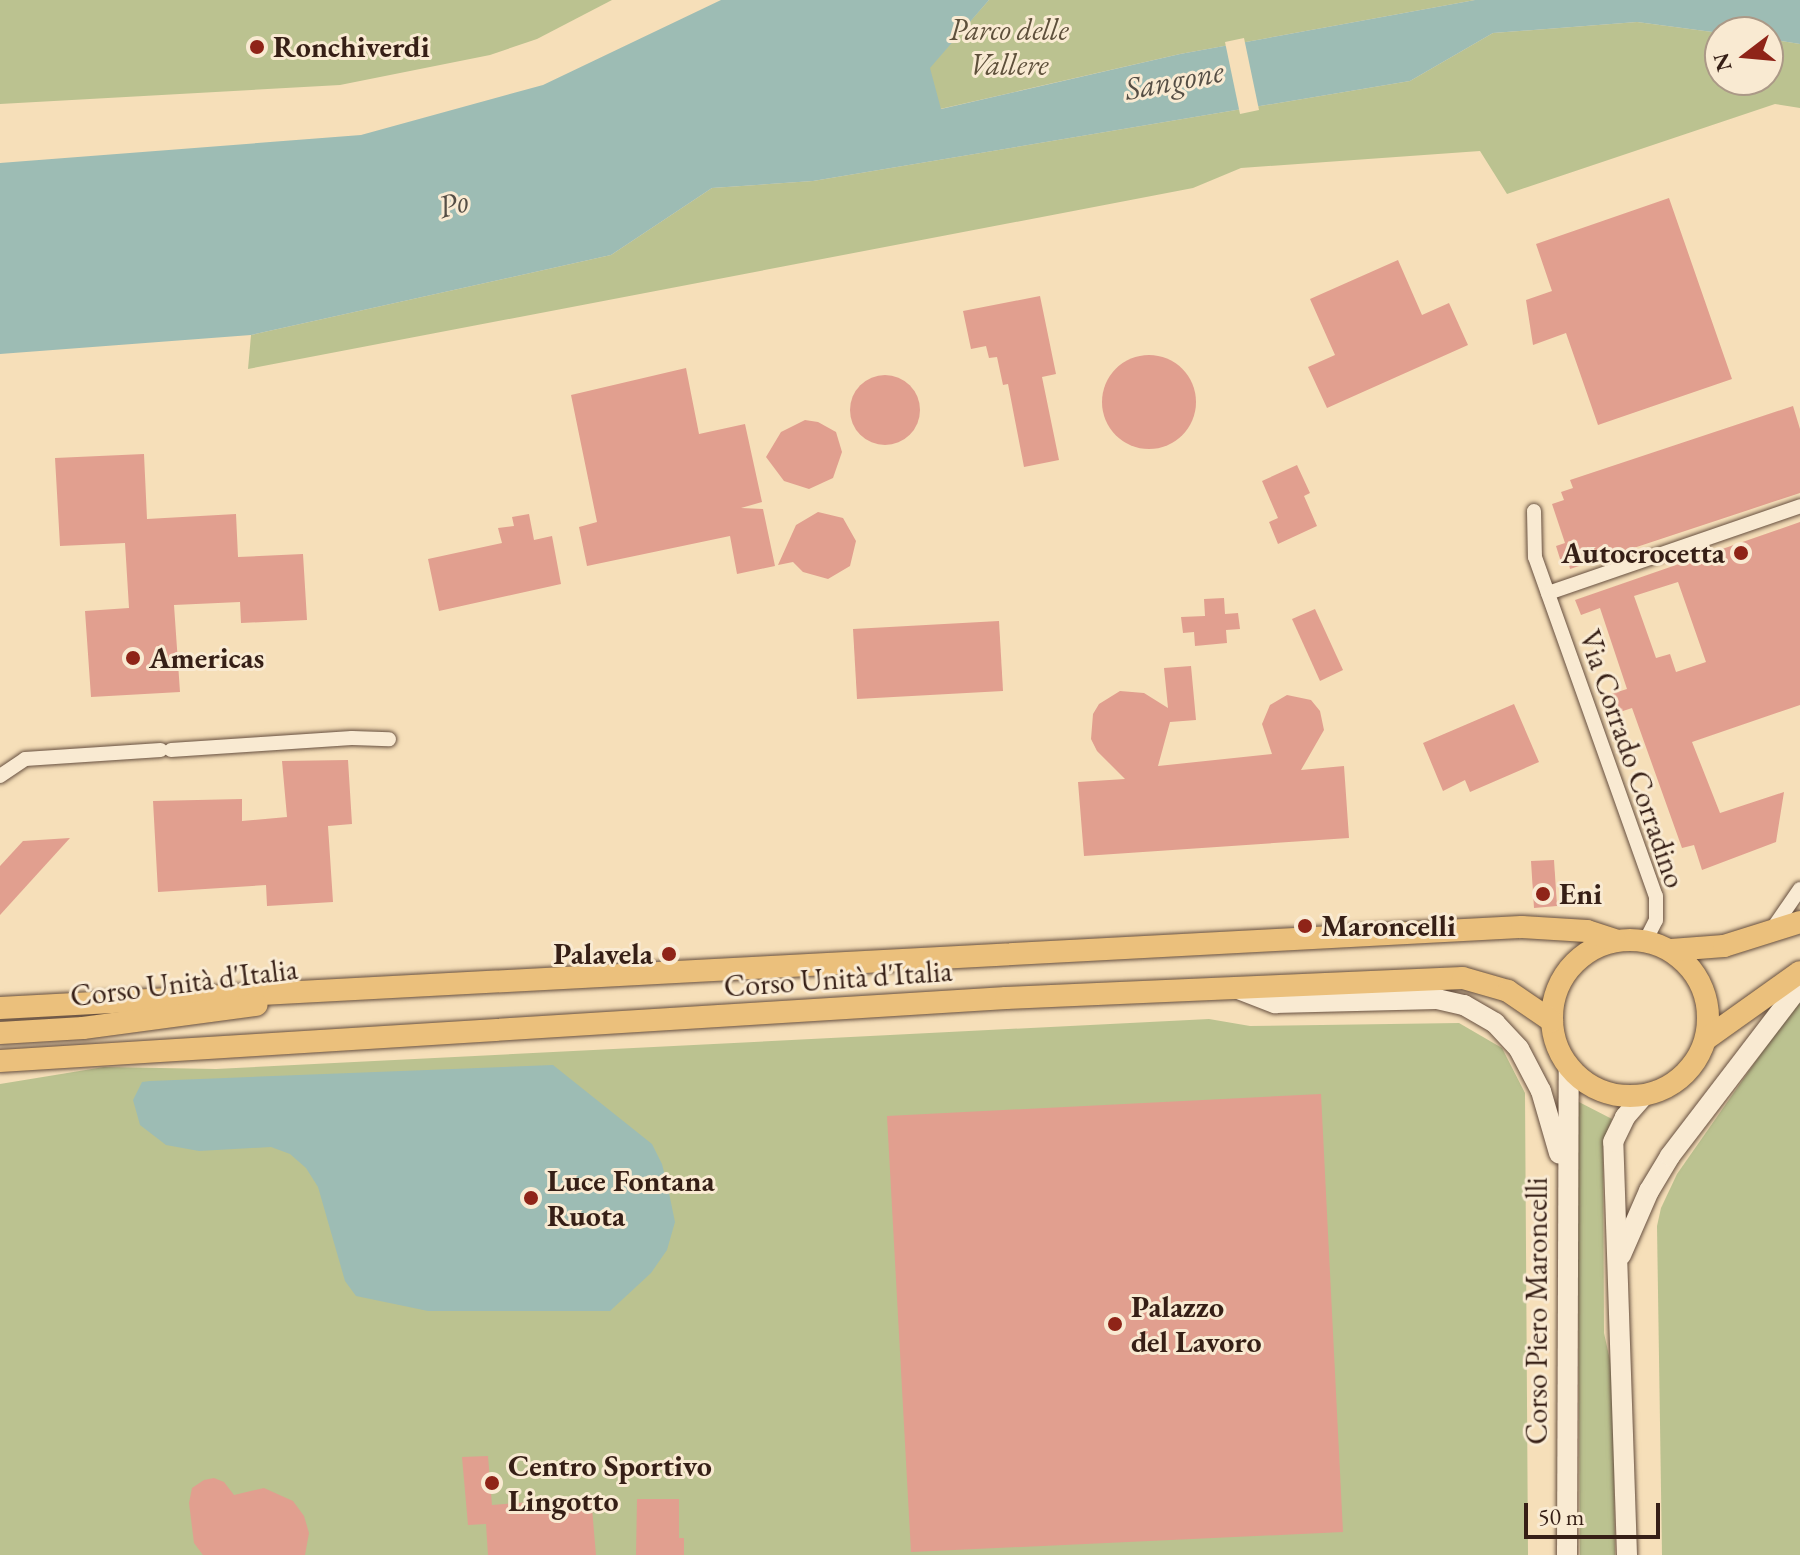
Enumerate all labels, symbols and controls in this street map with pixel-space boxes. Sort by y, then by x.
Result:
park label: Parco delle Vallere [949,12,1069,82]
north arrow [1704,16,1784,96]
place label: Ronchiverdi [273,29,430,65]
marker: Ronchiverdi [248,38,266,56]
text: N [1706,50,1739,75]
water label: Sangone [1121,52,1227,108]
water label: Po [433,181,473,227]
place label: Autocrocetta [1561,535,1725,571]
marker: Autocrocetta [1732,544,1750,562]
street label: Via Corrado Corradino [1571,625,1693,893]
place label: Americas [149,640,264,676]
marker: Americas [124,649,142,667]
place label: Eni [1559,876,1602,912]
marker: Eni [1534,885,1552,903]
place label: Maroncelli [1321,908,1456,944]
marker: Maroncelli [1296,917,1314,935]
place label: Palavela [553,936,653,972]
marker: Palavela [660,945,678,963]
street label: Corso Unità d'Italia [68,951,300,1015]
street label: Corso Unità d'Italia [723,953,953,1005]
place label: Luce Fontana Ruota [547,1163,715,1234]
street label: Corso Piero Maroncelli [1519,1177,1555,1445]
marker: Luce Fontana Ruota [522,1189,540,1207]
place label: Palazzo del Lavoro [1131,1289,1261,1360]
marker: Palazzo del Lavoro [1106,1315,1124,1333]
place label: Centro Sportivo Lingotto [508,1448,712,1518]
marker: Centro Sportivo Lingotto [483,1474,501,1492]
scale bar [1528,1487,1664,1537]
text: 50 m [1538,1501,1585,1532]

